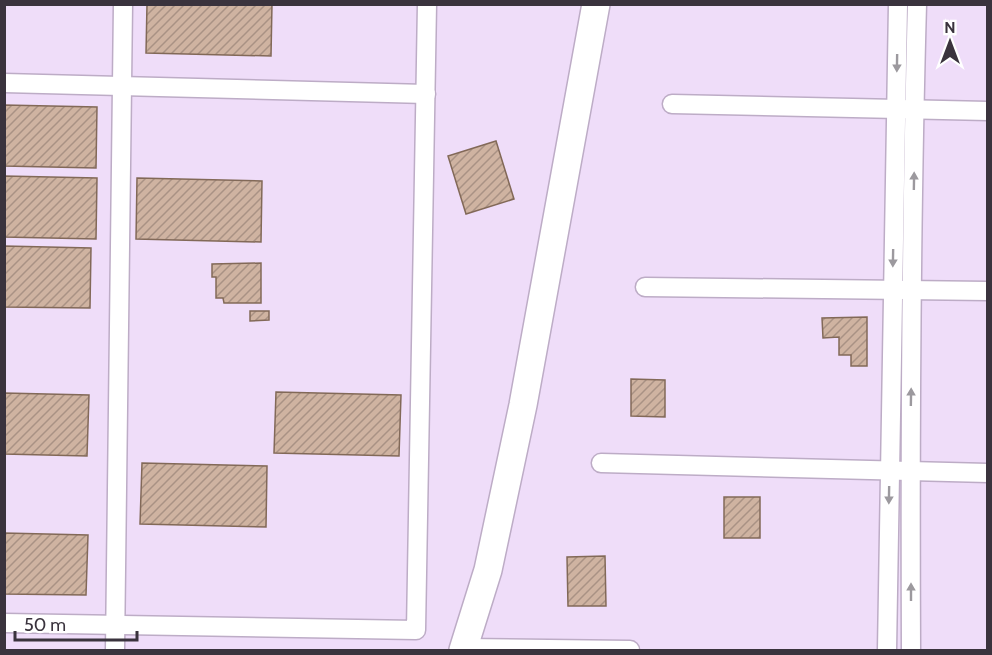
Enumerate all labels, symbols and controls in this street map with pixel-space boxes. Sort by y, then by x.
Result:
north arrow [920,12,980,72]
text: N [944,18,956,37]
one-way arrow [892,53,901,72]
one-way arrow [909,172,918,191]
one-way arrow [888,248,898,267]
one-way arrow [906,388,916,407]
one-way arrow [884,485,894,504]
one-way arrow [906,583,916,602]
scale bar [15,604,136,642]
text: 50 m [24,614,66,636]

